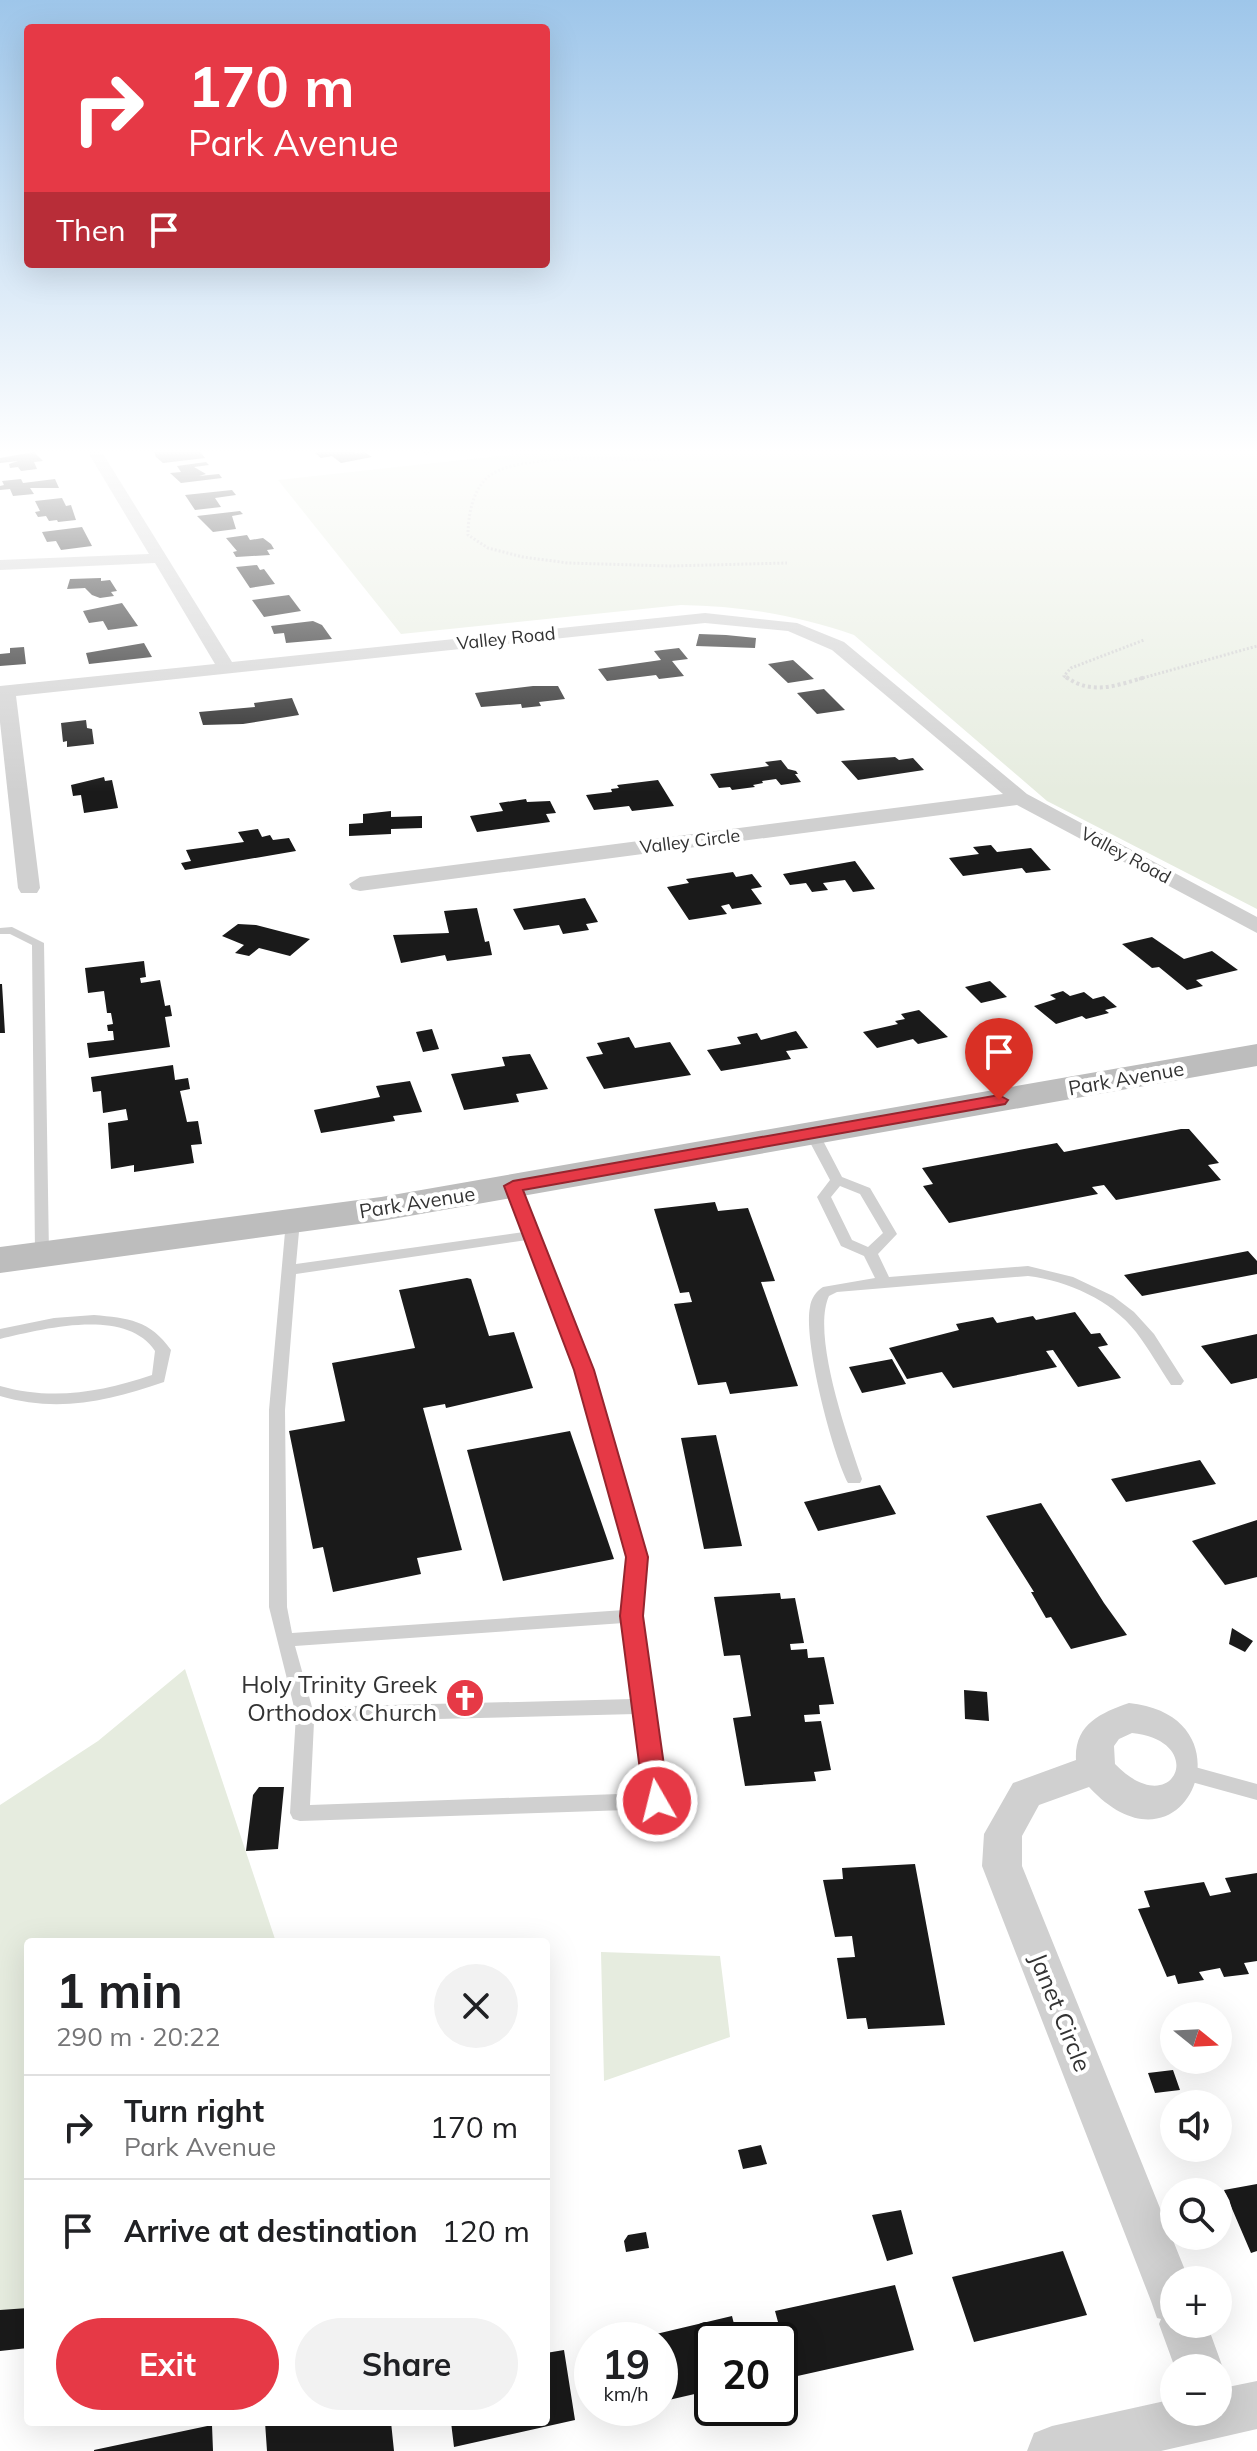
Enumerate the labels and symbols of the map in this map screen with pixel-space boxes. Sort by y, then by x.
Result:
street label: Valley Road [456,621,556,655]
street label: Valley Road [1077,822,1175,888]
street label: Valley Circle [639,823,741,859]
pin [965,1018,1033,1100]
street label: Park Avenue [1066,1056,1186,1100]
street label: Park Avenue [357,1181,477,1223]
place label: Holy Trinity Greek Orthodox Church [241,1669,438,1727]
church icon: Holy Trinity Greek Orthodox Church [444,1677,486,1719]
position arrow [615,1759,699,1843]
street label: Janet Circle [1024,1948,1098,2076]
north arrow [1160,2002,1232,2074]
speed limit sign: 20 [694,2322,798,2426]

